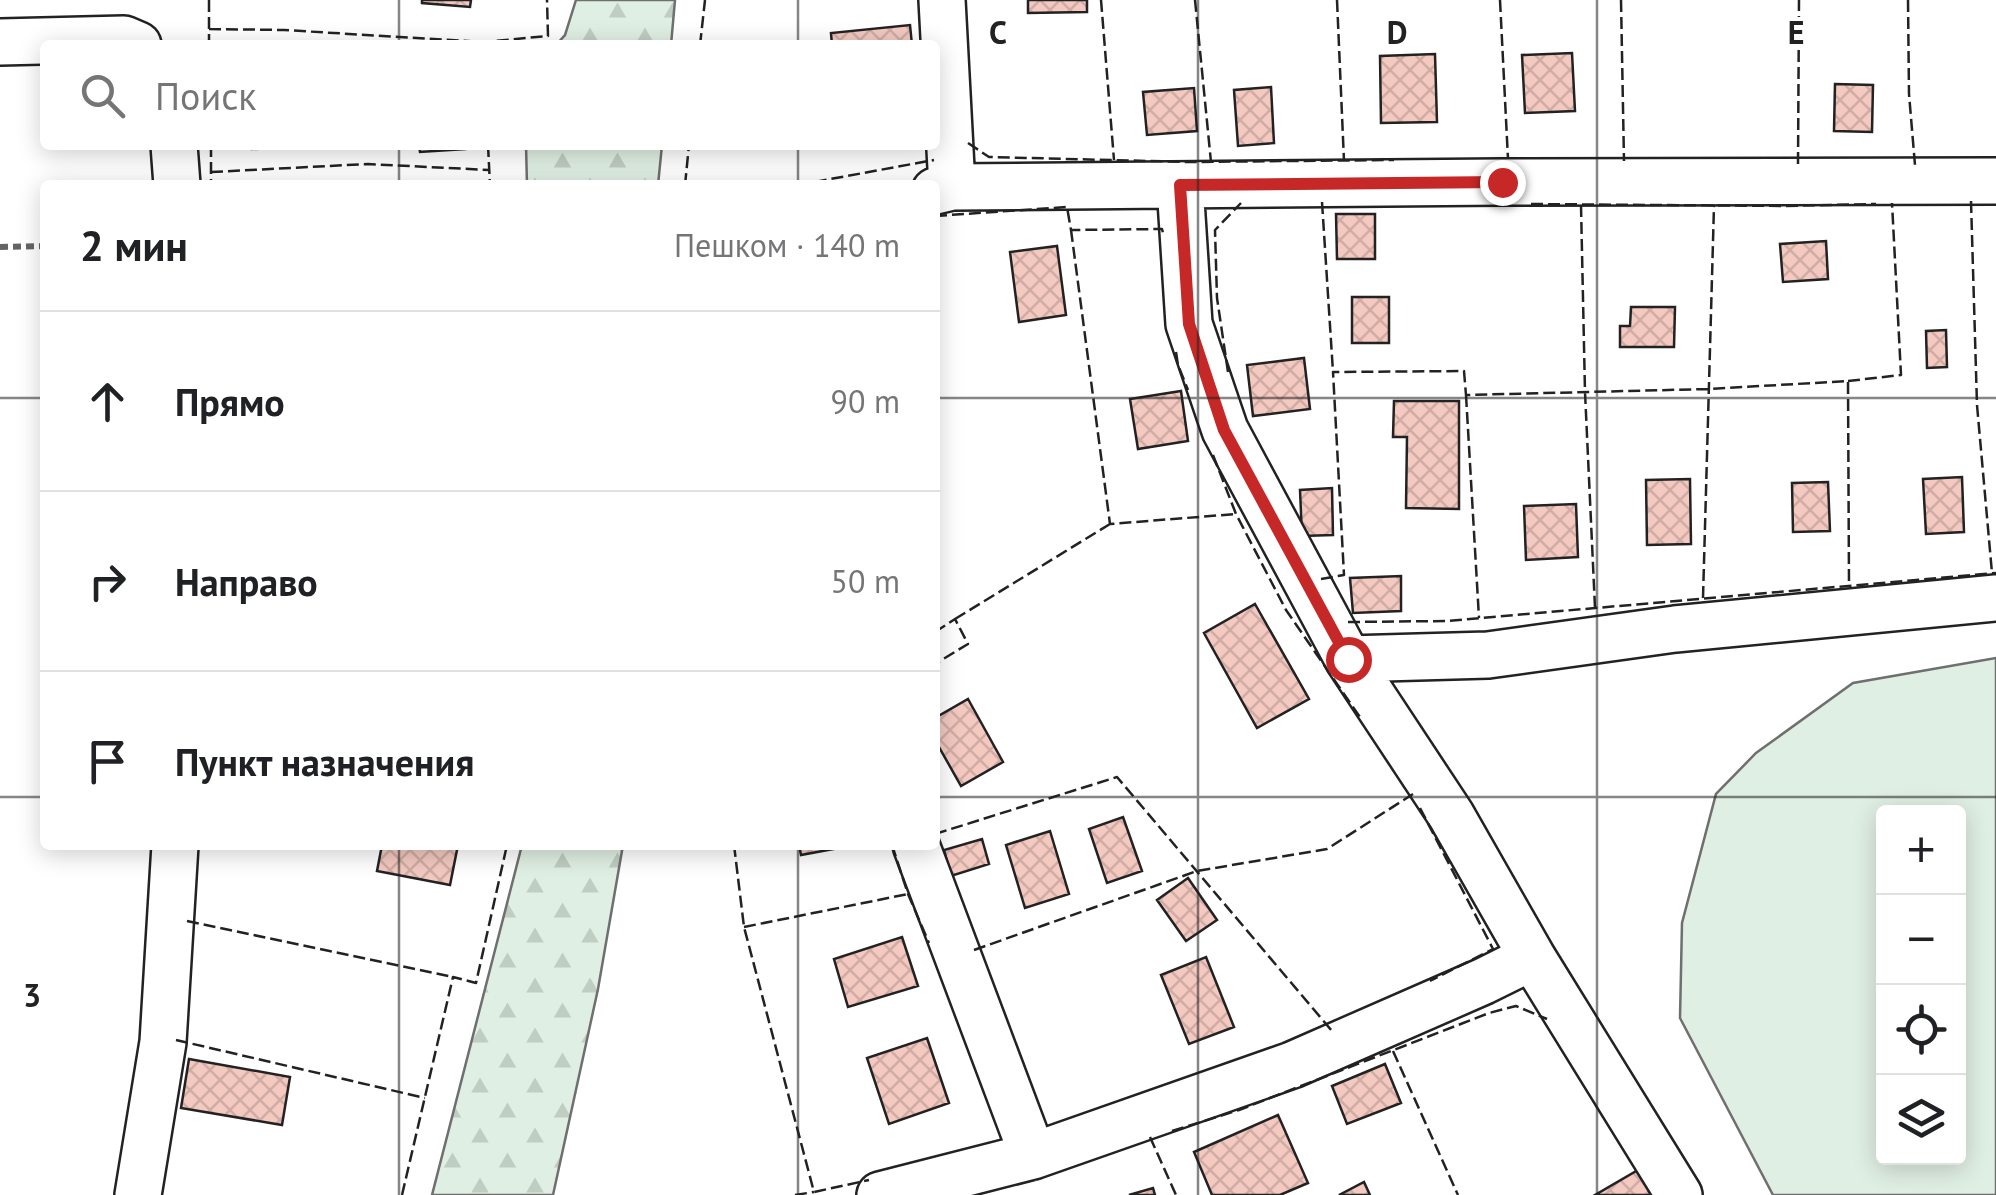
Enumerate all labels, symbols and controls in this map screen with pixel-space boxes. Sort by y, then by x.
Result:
text: C [989,11,1007,53]
text: D [1387,11,1407,53]
text: E [1788,11,1804,53]
search box [40,40,940,150]
icon: search [75,68,130,123]
text: Поиск [155,71,256,120]
route end [1480,160,1526,206]
text: 2 мин [80,218,188,273]
text: Пешком · 140 m [674,224,900,266]
icon: ahead [80,374,135,429]
text: Прямо [175,377,285,426]
text: 90 m [831,380,900,422]
icon: right [80,554,135,609]
text: Направо [175,557,318,606]
text: 50 m [831,560,900,602]
route start [1326,637,1372,683]
icon: arrive [80,734,135,789]
text: Пункт назначения [175,737,474,786]
map controls [1876,805,1966,1165]
button: + [1876,805,1966,895]
button: − [1876,895,1966,985]
text: 3 [23,974,41,1016]
button: locate [1876,985,1966,1075]
button: layers [1876,1075,1966,1165]

